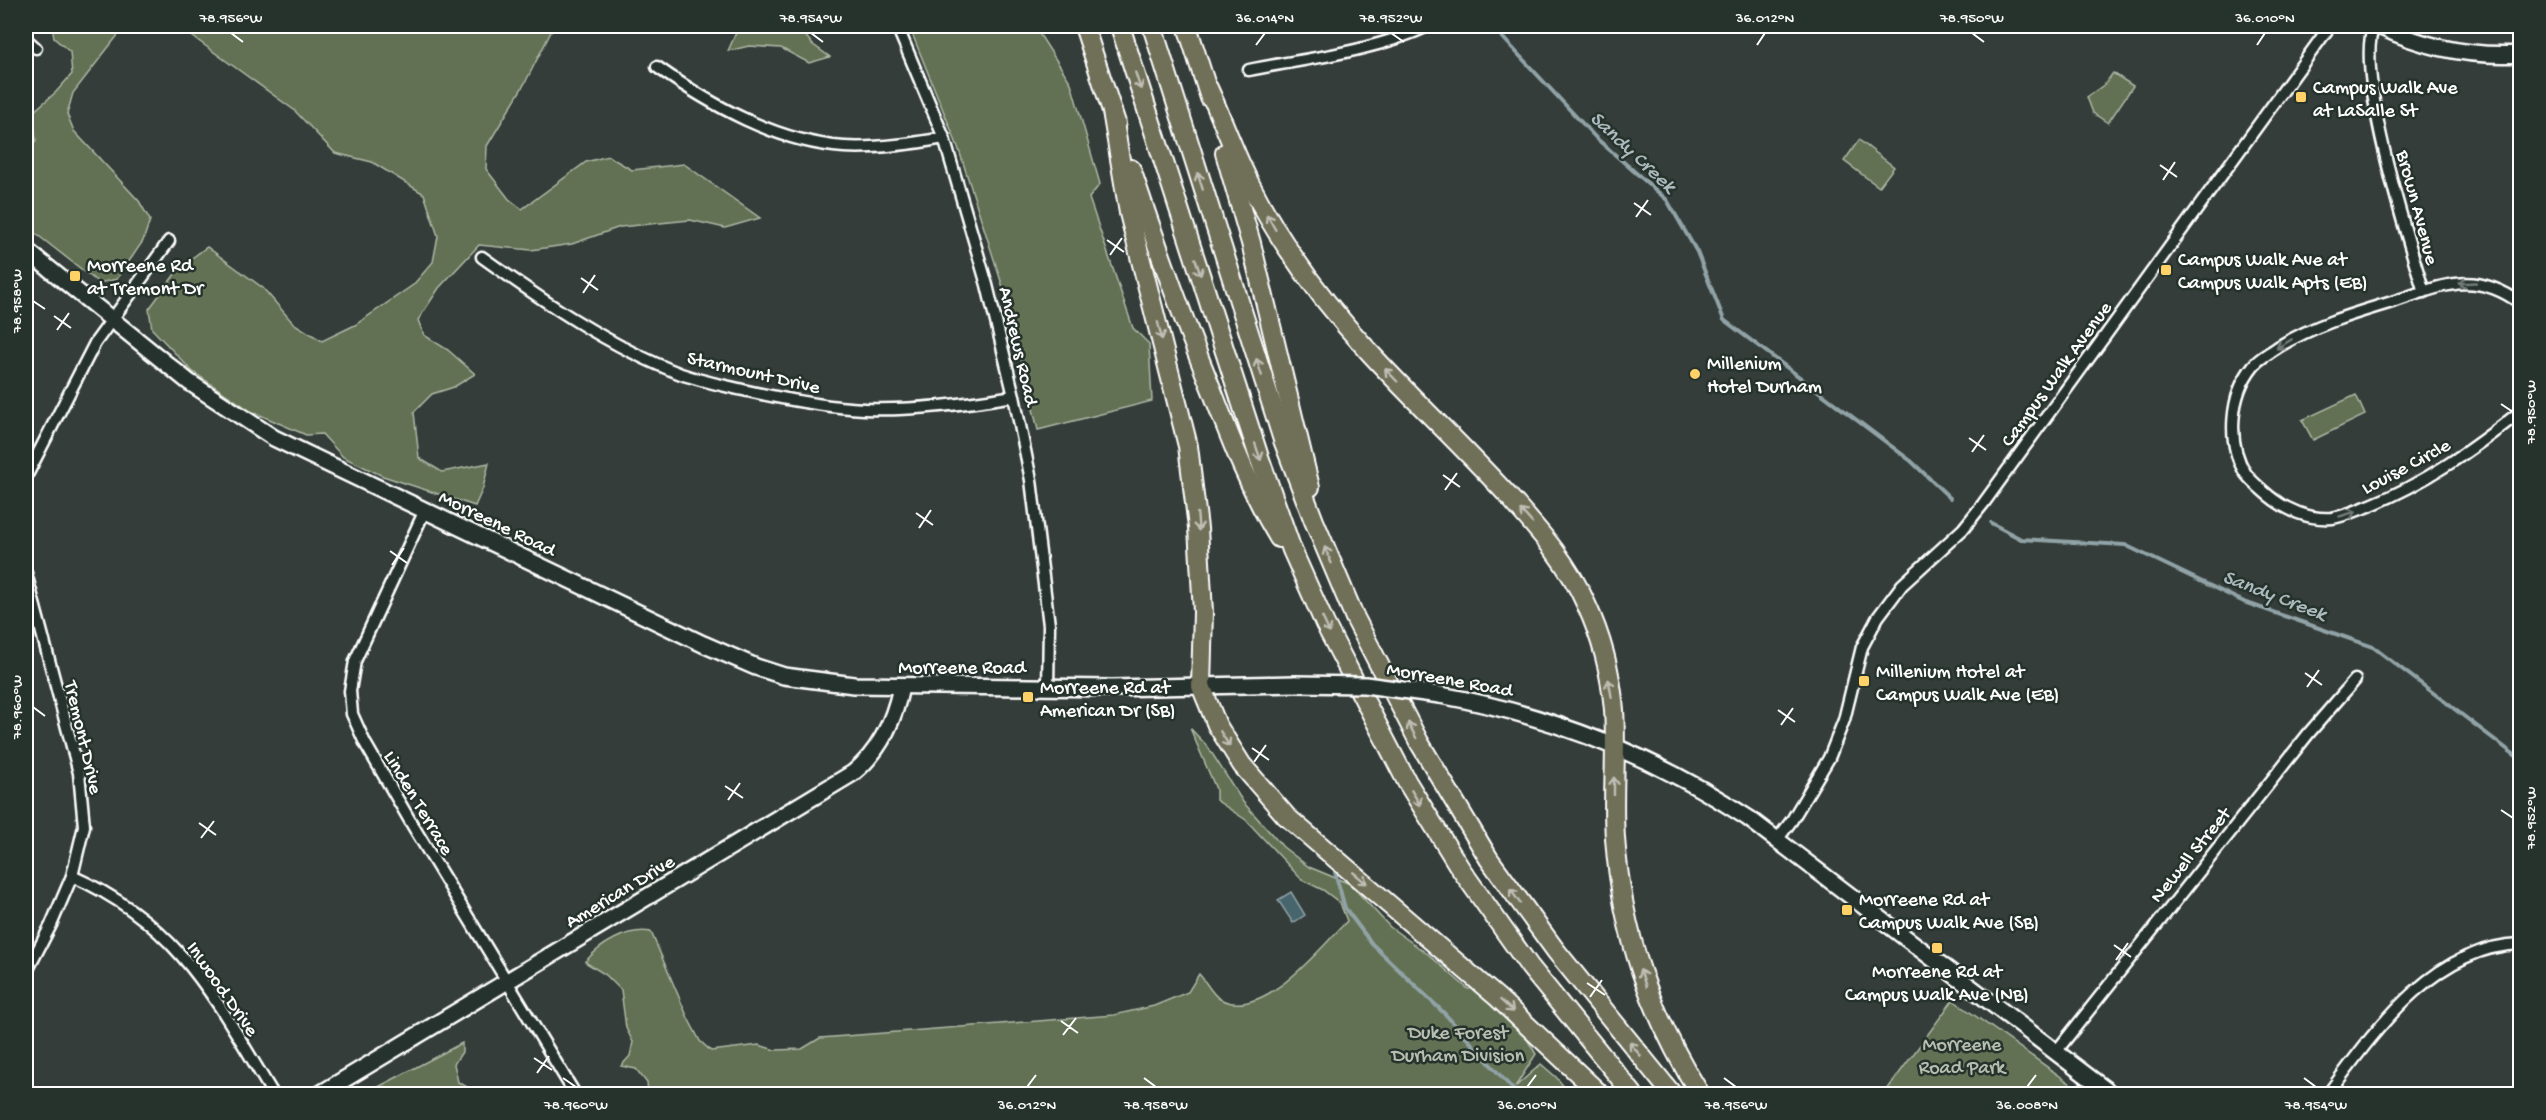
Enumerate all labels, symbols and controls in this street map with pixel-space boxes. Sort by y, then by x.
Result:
text: 78.956°W [198,10,263,28]
text: 78.954°W [779,10,843,28]
text: 36.014°N [1235,10,1294,28]
text: 78.952°W [1359,10,1423,28]
text: 36.012°N [1735,10,1794,28]
text: 78.950°W [1939,10,2004,28]
text: 36.010°N [2234,10,2295,28]
one-way arrow [1134,71,1145,90]
place label: Campus Walk Ave at LaSalle St [2313,78,2458,124]
marker: Campus Walk Ave at LaSalle St [2294,90,2308,104]
water label: Sandy Creek [1583,107,1682,202]
street label: Brown Avenue [2389,147,2442,268]
one-way arrow [1194,172,1205,191]
one-way arrow [1265,214,1277,231]
place label: Campus Walk Ave at Campus Walk Apts (EB) [2178,250,2368,296]
place label: Morreene Rd at Tremont Dr [87,256,205,302]
one-way arrow [1193,257,1204,276]
marker: Campus Walk Ave at Campus Walk Apts (EB) [2159,263,2173,277]
text: 78.958°W [9,269,27,334]
marker: Morreene Rd at Tremont Dr [68,269,82,283]
one-way arrow [2458,278,2478,289]
street label: Andrews Road [992,285,1042,411]
street label: Campus Walk Avenue [1997,297,2119,452]
one-way arrow [1154,321,1166,340]
one-way arrow [2276,339,2293,351]
street label: Starmount Drive [685,348,823,401]
place label: Millenium Hotel Durham [1707,354,1822,400]
one-way arrow [1253,358,1264,377]
one-way arrow [1384,367,1398,382]
marker: Millenium Hotel Durham [1688,367,1702,381]
text: 78.950°W [2523,380,2541,445]
street label: Louise Circle [2358,435,2456,501]
one-way arrow [1253,443,1264,461]
street label: Morreene Road [434,487,561,564]
one-way arrow [1519,508,1533,523]
one-way arrow [2338,508,2357,519]
one-way arrow [1193,511,1204,531]
one-way arrow [1322,546,1333,564]
water label: Sandy Creek [2218,566,2331,629]
one-way arrow [1320,616,1332,634]
street label: Morreene Road [898,658,1028,681]
street label: Morreene Road [1385,659,1516,704]
place label: Millenium Hotel at Campus Walk Ave (EB) [1876,662,2059,708]
marker: Millenium Hotel at Campus Walk Ave (EB) [1857,674,1871,688]
text: 78.960°W [9,675,27,740]
street label: Tremont Drive [57,678,106,797]
place label: Morreene Rd at American Dr (SB) [1040,678,1176,724]
one-way arrow [1604,678,1615,698]
marker: Morreene Rd at American Dr (SB) [1021,690,1035,704]
one-way arrow [1406,721,1418,739]
one-way arrow [1220,730,1232,747]
street label: Linden Terrace [377,747,458,861]
one-way arrow [1608,777,1620,797]
text: 78.952°W [2523,786,2541,851]
one-way arrow [1411,789,1423,806]
street label: Newell Street [2146,802,2238,909]
street label: American Drive [562,851,680,935]
one-way arrow [1352,871,1367,885]
one-way arrow [1509,888,1521,905]
place label: Morreene Rd at Campus Walk Ave (SB) [1859,890,2039,936]
marker: Morreene Rd at Campus Walk Ave (SB) [1840,903,1854,917]
street label: Inwood Drive [180,938,263,1042]
marker: Morreene Rd at Campus Walk Ave (NB) [1930,941,1944,955]
place label: Morreene Rd at Campus Walk Ave (NB) [1845,962,2029,1008]
one-way arrow [1636,969,1647,988]
one-way arrow [1499,999,1514,1013]
park label: Duke Forest Durham Division [1390,1023,1525,1069]
park label: Morreene Road Park [1919,1035,2007,1081]
one-way arrow [1628,1042,1642,1057]
text: 78.960°W [543,1097,608,1115]
text: 36.012°N [997,1097,1056,1115]
text: 78.958°W [1123,1097,1188,1115]
text: 36.010°N [1496,1097,1557,1115]
text: 78.956°W [1703,1097,1768,1115]
text: 36.008°N [1995,1097,2058,1115]
text: 78.954°W [2284,1097,2348,1115]

